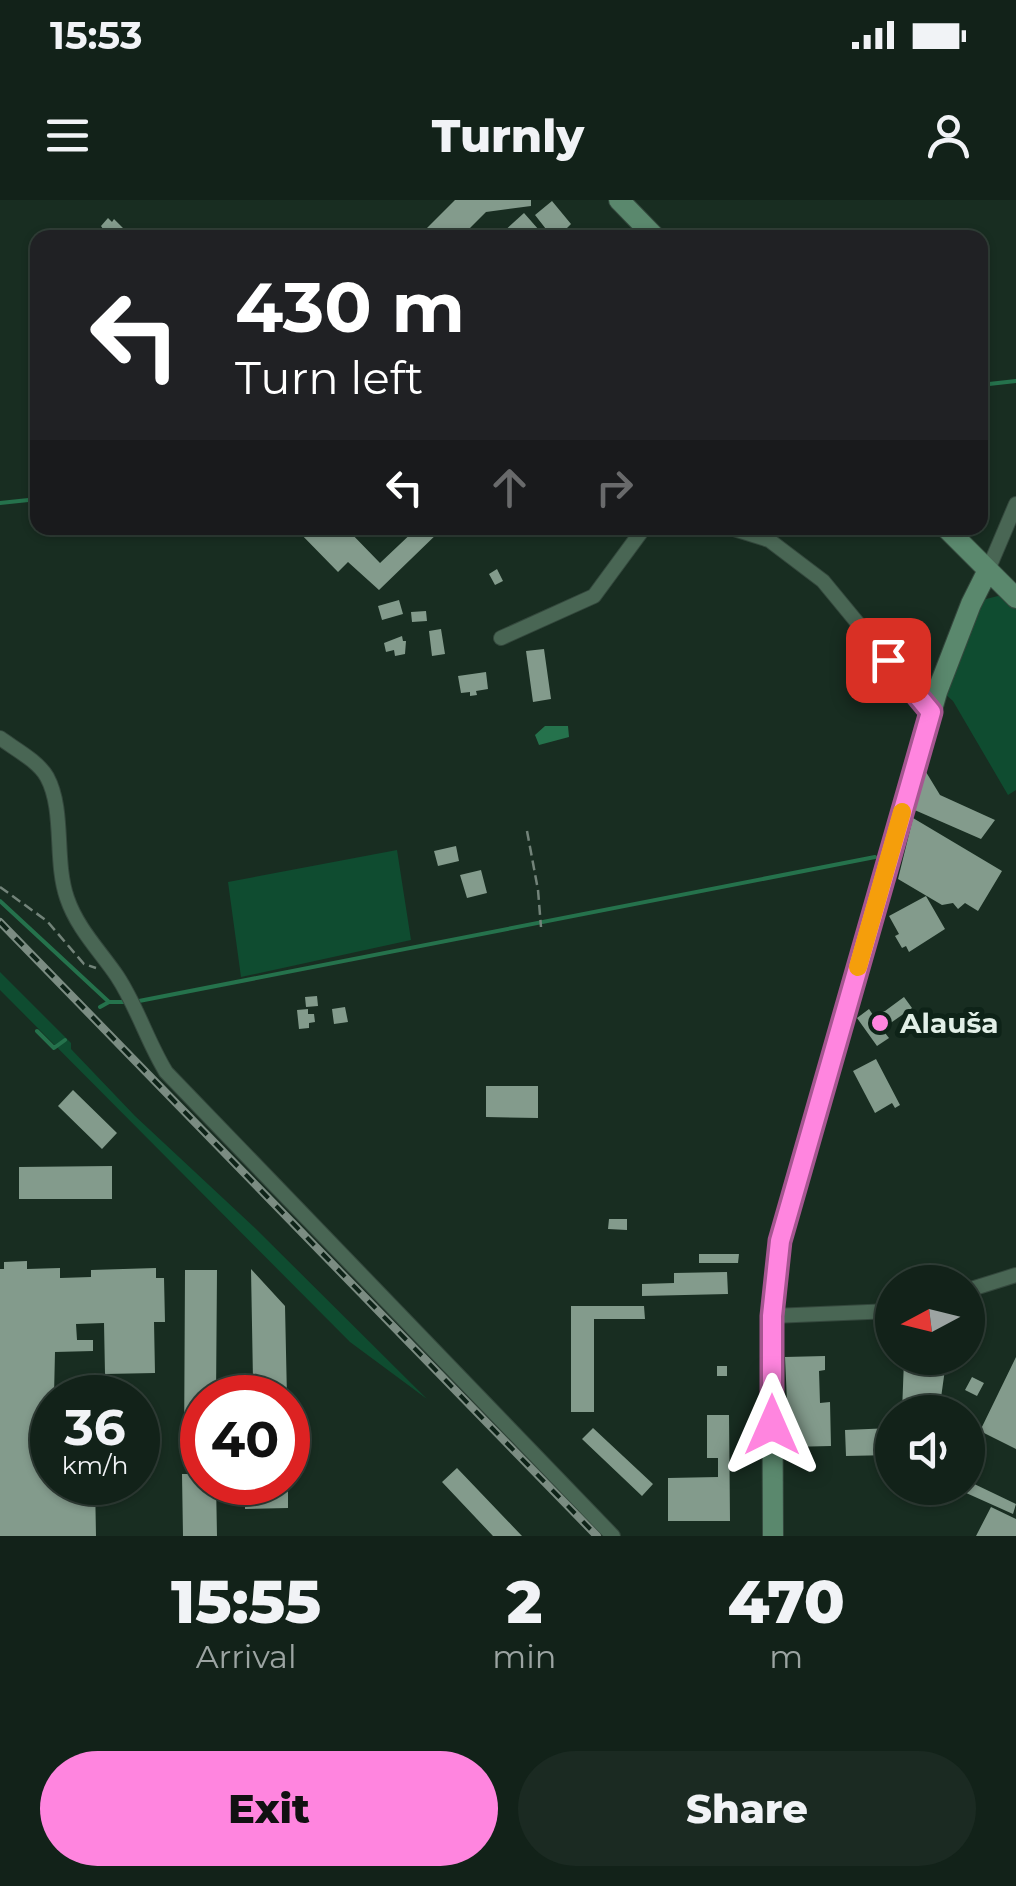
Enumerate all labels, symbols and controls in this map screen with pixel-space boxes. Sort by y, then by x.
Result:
text: 15:53 [50,12,142,59]
icon: menu [40,108,95,163]
text: Turnly [432,108,584,163]
icon: person [921,108,976,163]
text: 430 m [235,264,465,350]
icon: left [70,270,200,400]
text: Turn left [235,350,423,405]
icon: left [377,460,432,515]
icon: ahead [482,460,537,515]
icon: right [587,460,642,515]
pin [846,618,931,703]
icon: arrive [861,633,916,688]
place label: Alauša [899,1006,999,1040]
marker: Alauša [869,1012,891,1034]
north arrow [875,1265,985,1375]
map controls [875,1265,985,1505]
position arrow [720,1373,824,1477]
speed limit sign: 40 [180,1375,310,1505]
button: sound [875,1395,985,1505]
text: 36 [64,1397,126,1458]
text: km/h [62,1450,128,1480]
text: 15:55 [171,1565,321,1638]
text: 2 [506,1565,542,1638]
text: 470 [727,1565,845,1638]
text: Arrival [196,1637,297,1676]
text: min [492,1637,556,1676]
text: m [769,1637,803,1676]
button: Exit [40,1751,498,1866]
button: Share [518,1751,976,1866]

